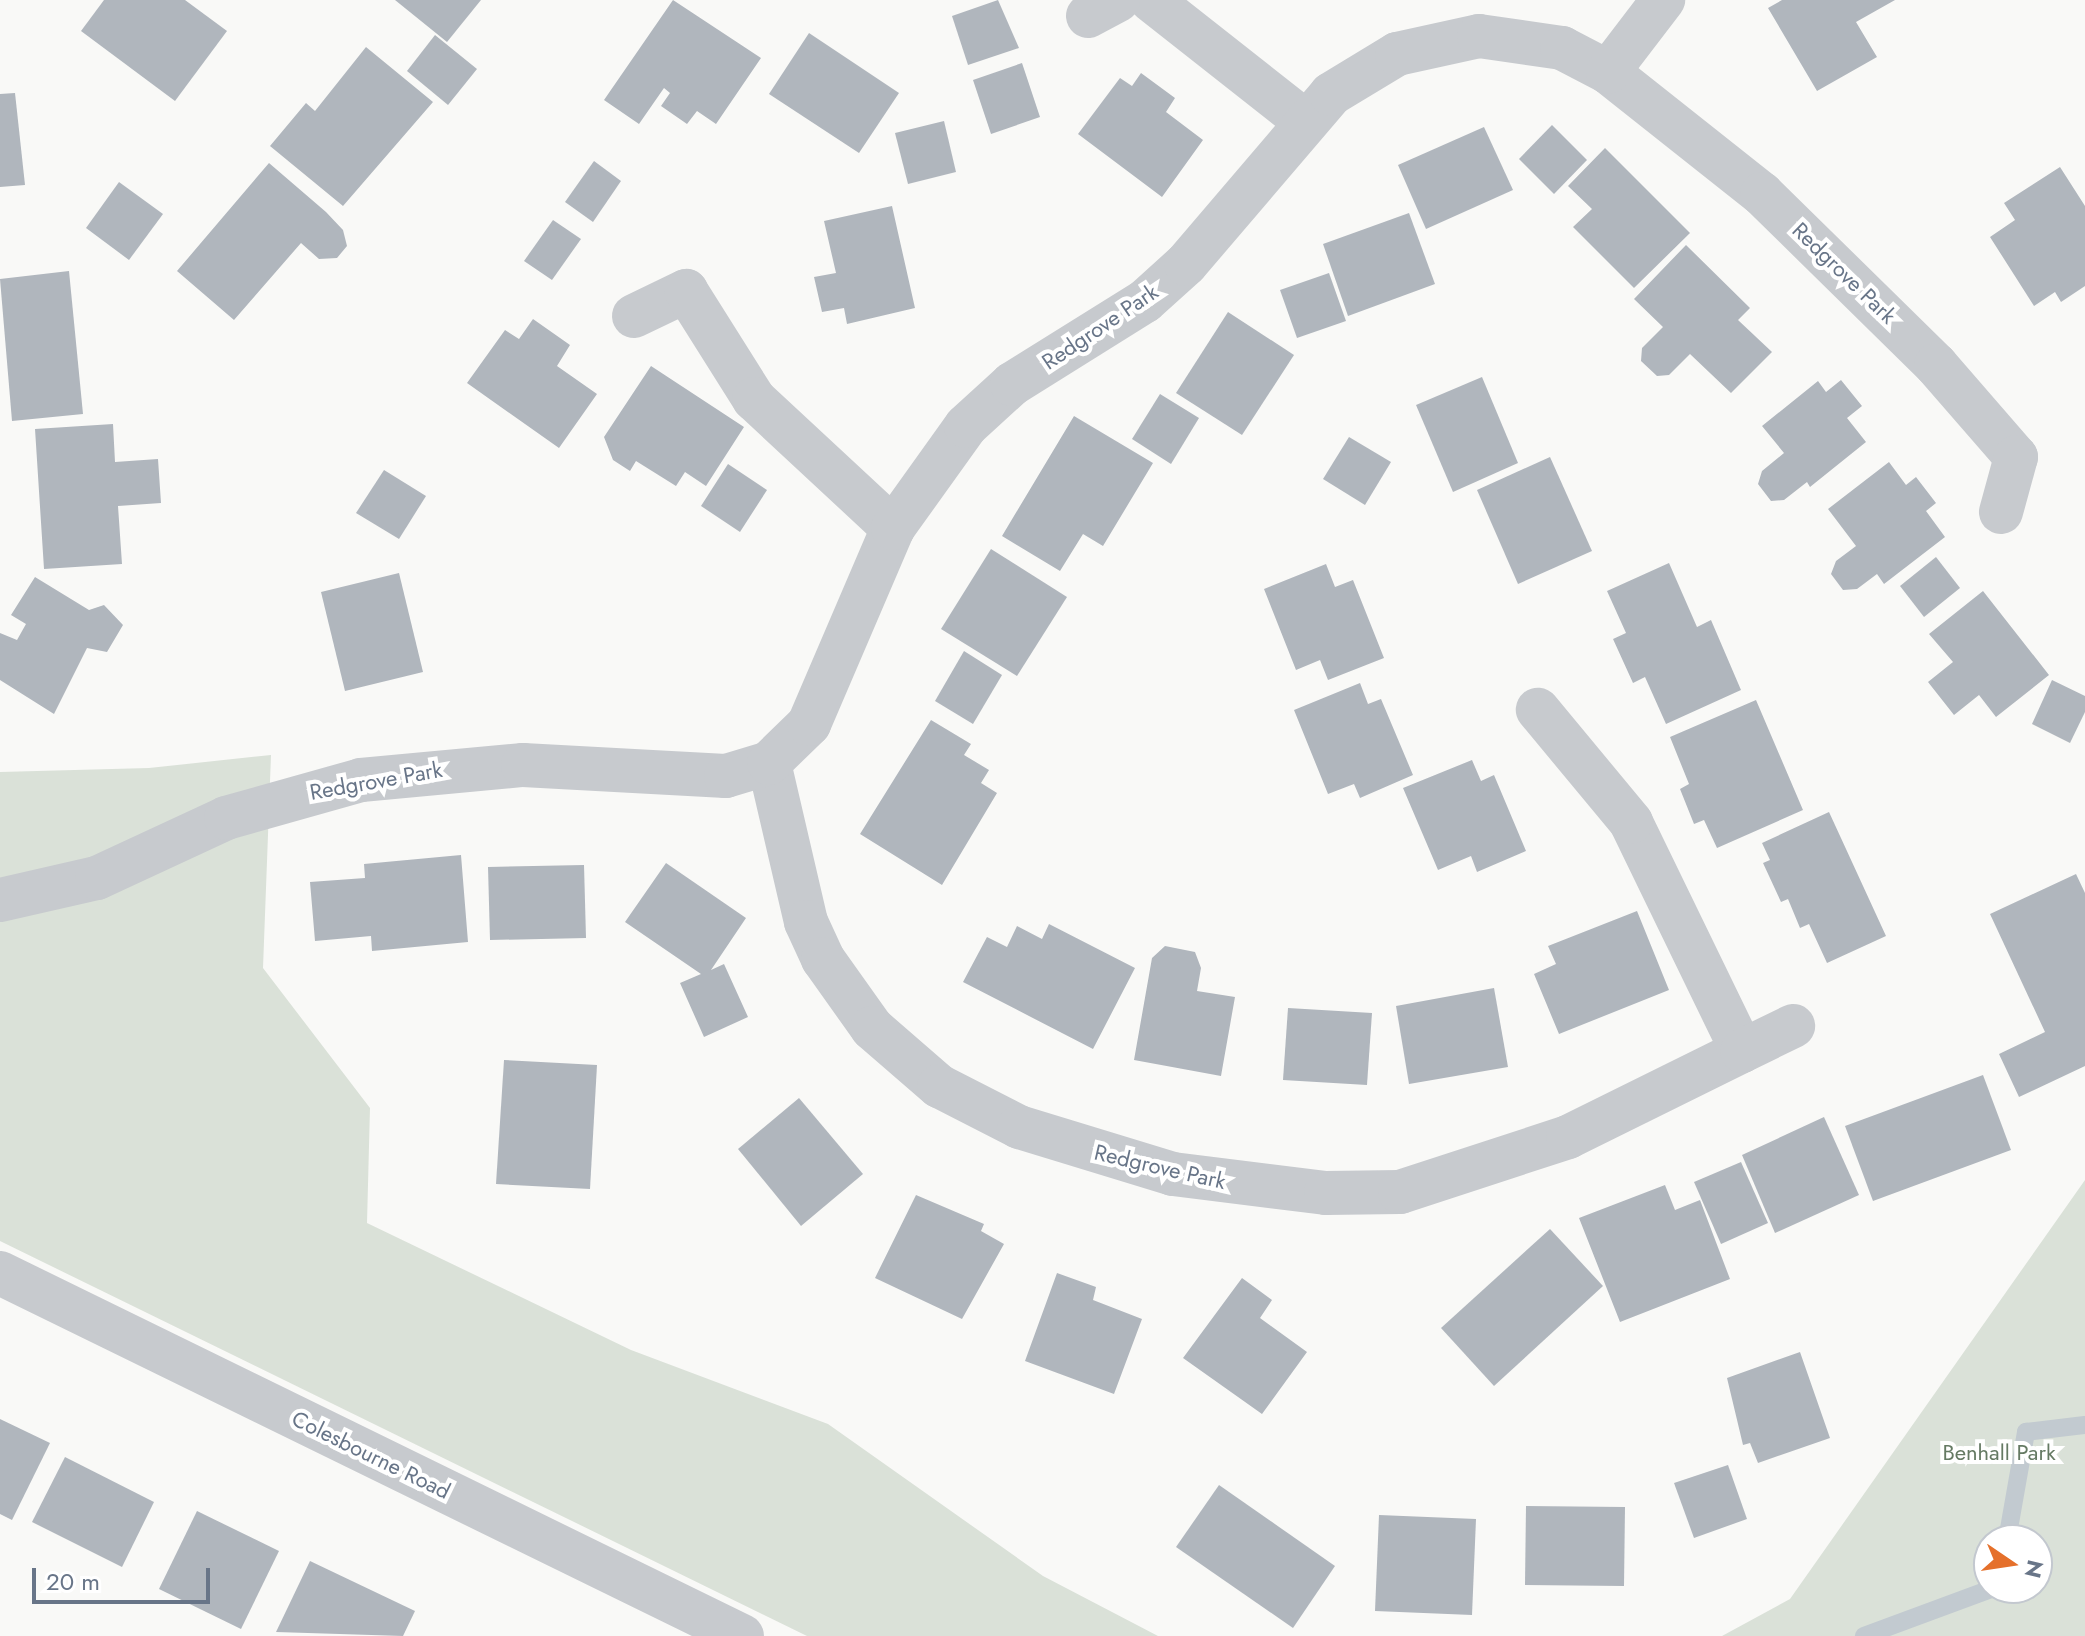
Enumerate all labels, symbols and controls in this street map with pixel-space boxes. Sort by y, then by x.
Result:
street label: Redgrove Park [1787,217,1901,329]
street label: Redgrove Park [1037,279,1163,375]
street label: Redgrove Park [308,756,444,806]
street label: Redgrove Park [1092,1139,1228,1195]
street label: Colesbourne Road [288,1405,454,1505]
park label: Benhall Park [1942,1440,2056,1466]
north arrow [1973,1524,2053,1604]
scale bar [36,1552,214,1602]
text: N [2017,1557,2052,1581]
text: 20 m [46,1564,100,1599]

